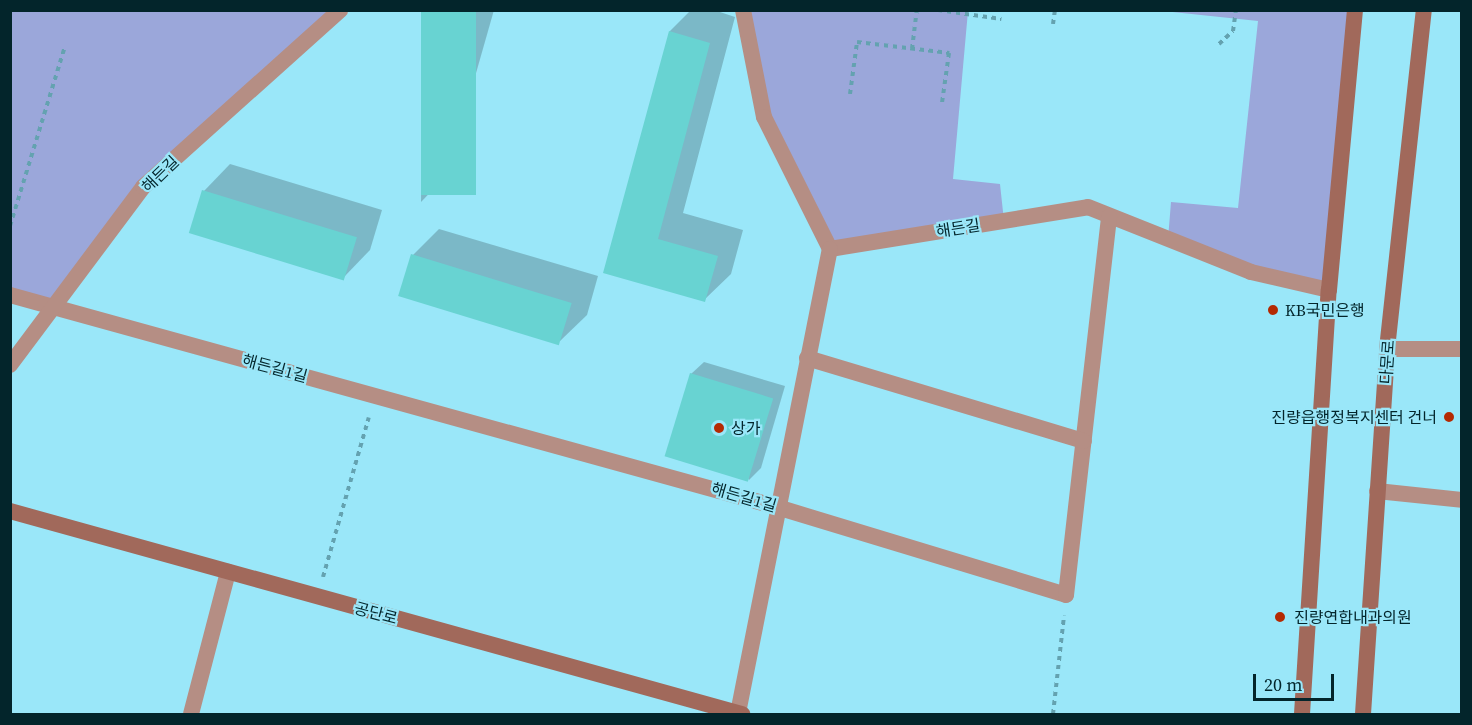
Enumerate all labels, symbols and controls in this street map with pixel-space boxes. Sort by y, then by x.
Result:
street label: 해든길 [137,152,183,196]
street label: 해든길 [935,215,981,241]
place label: KB국민은행 [1285,300,1365,320]
marker: KB국민은행 [1266,303,1280,317]
street label: 다문로 [1376,339,1398,385]
street label: 해든길1길 [240,350,310,386]
place label: 진량읍행정복지센터 건너 [1271,407,1437,427]
marker: 진량읍행정복지센터 건너 [1442,410,1456,424]
place label: 상가 [731,418,760,438]
marker: 상가 [712,421,726,435]
street label: 해든길1길 [709,479,779,515]
street label: 공단로 [352,598,400,628]
place label: 진량연합내과의원 [1294,607,1412,627]
marker: 진량연합내과의원 [1271,608,1289,626]
scale bar [1256,662,1337,700]
text: 20 m [1264,672,1302,697]

